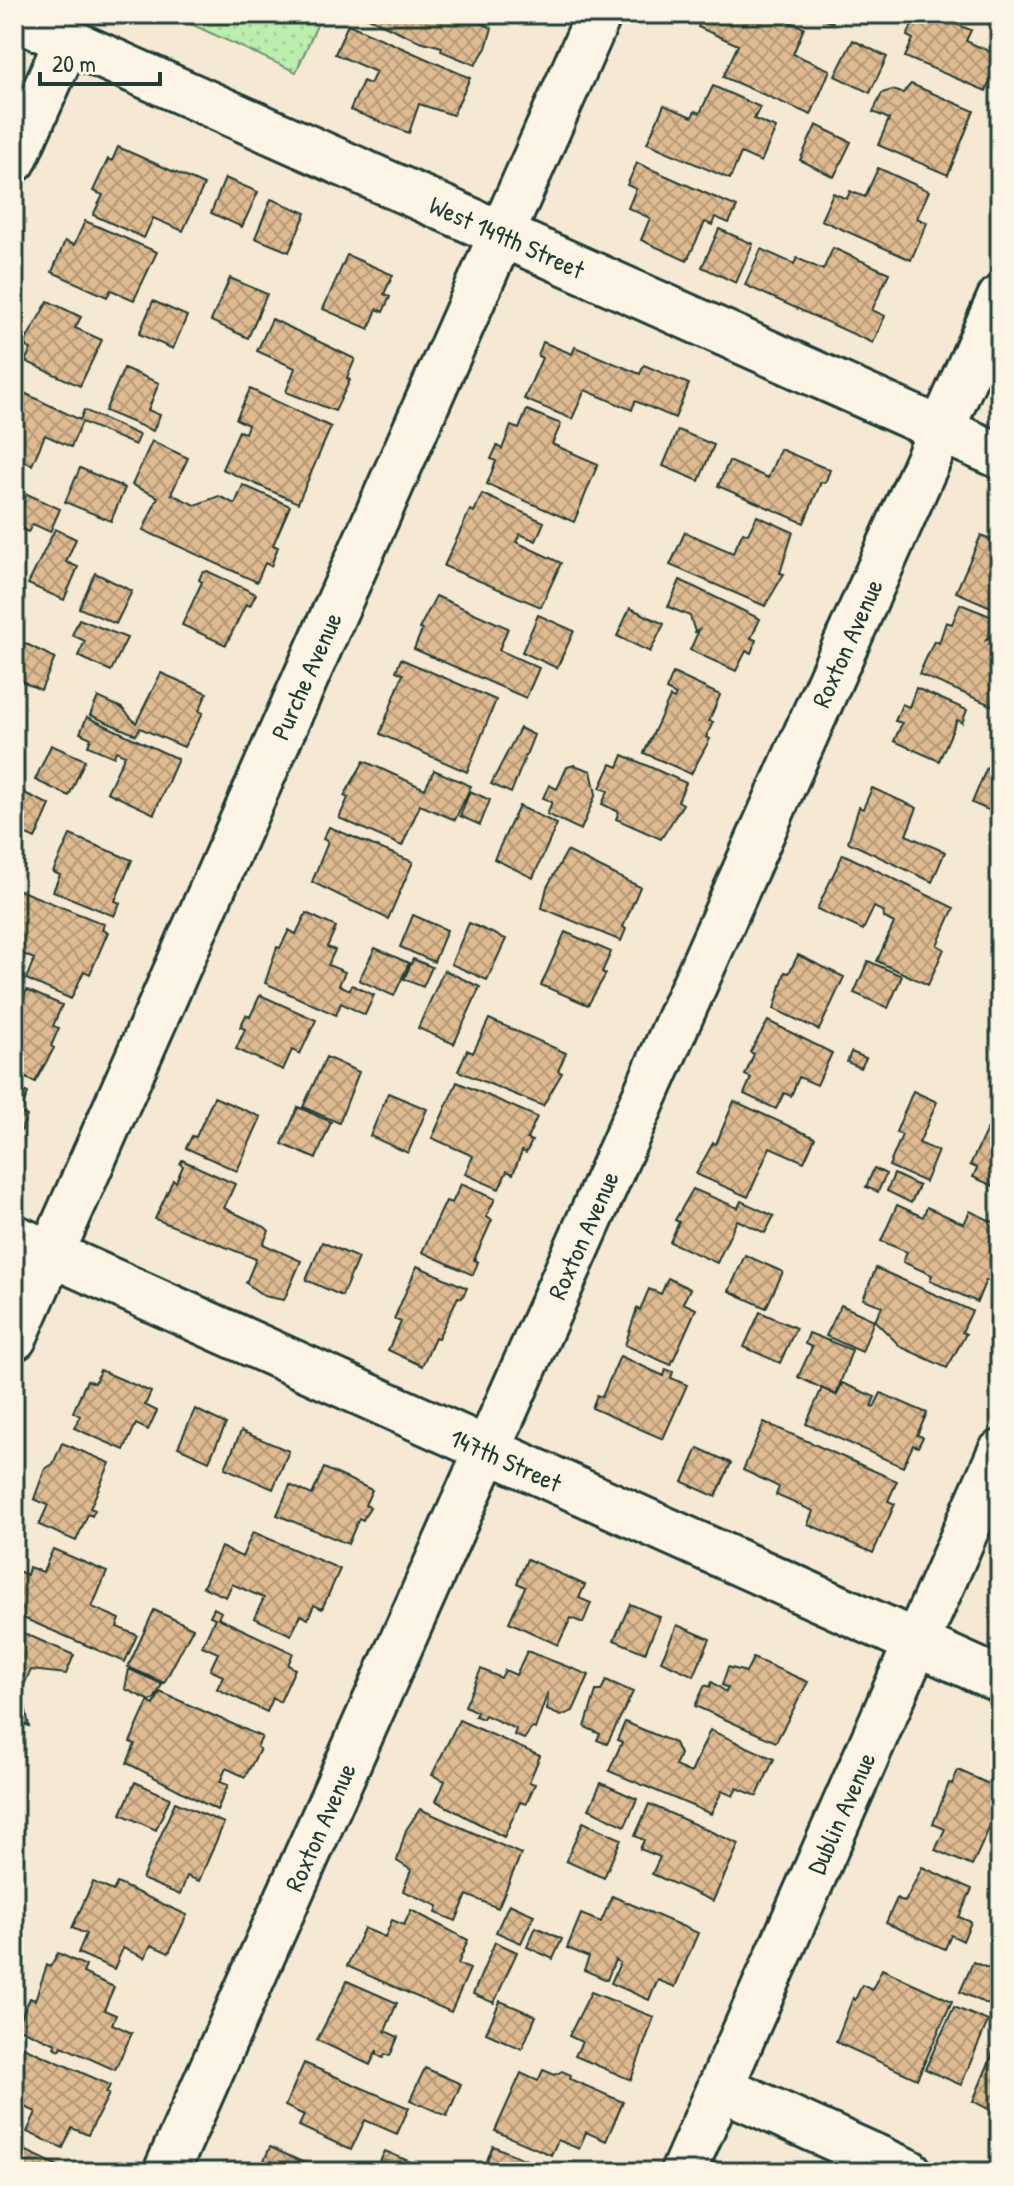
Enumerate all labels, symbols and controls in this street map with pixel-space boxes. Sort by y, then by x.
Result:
scale bar [40,36,160,86]
text: 20 m [52,47,96,79]
street label: West 149th Street [424,187,591,287]
street label: Roxton Avenue [803,573,891,713]
street label: Purche Avenue [262,607,350,745]
street label: Roxton Avenue [539,1165,627,1305]
street label: 147th Street [445,1420,568,1500]
street label: Dublin Avenue [799,1747,883,1879]
street label: Roxton Avenue [276,1757,364,1897]

